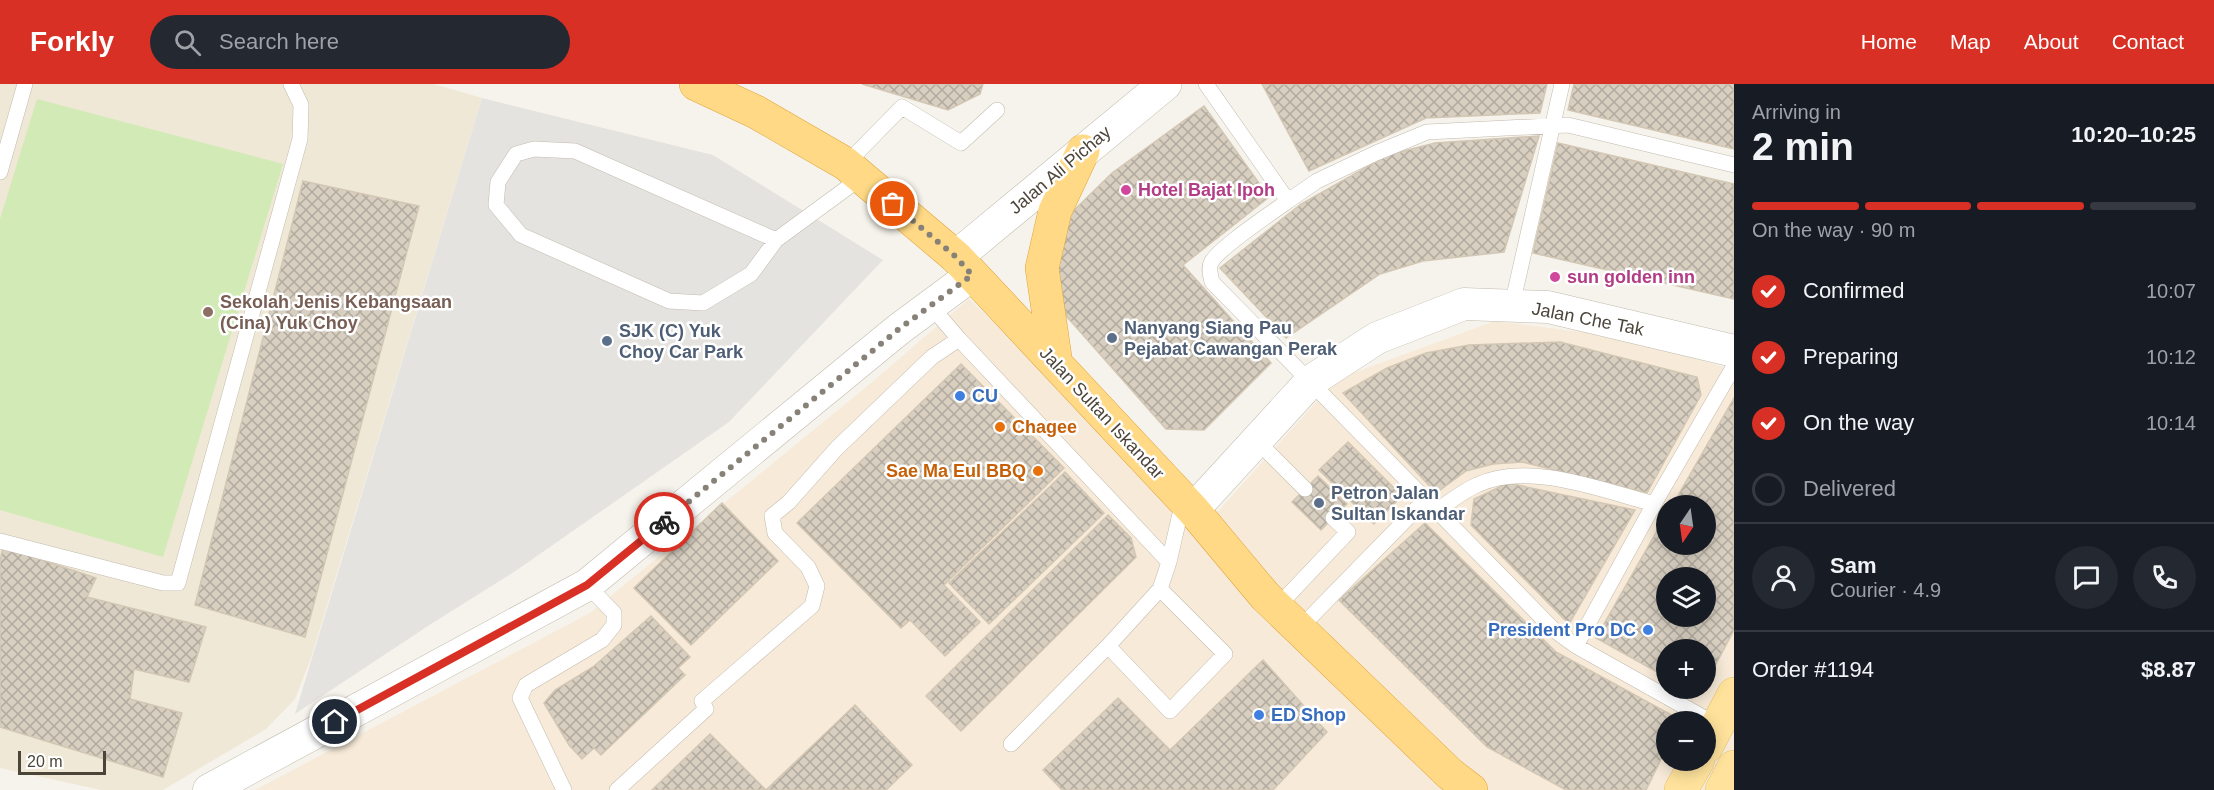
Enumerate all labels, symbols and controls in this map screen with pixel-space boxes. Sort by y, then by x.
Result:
search box [150,15,570,69]
text: Forkly [30,26,114,57]
icon: search [171,26,204,59]
text: Search here [219,29,339,54]
text: Home [1861,30,1917,53]
text: Map [1950,30,1991,53]
text: About [2024,30,2079,53]
text: Contact [2112,30,2184,53]
text: Arriving in [1752,101,1841,123]
street label: Jalan Ali Pichay [1005,122,1115,218]
text: 10:20–10:25 [2071,122,2196,147]
text: 2 min [1752,125,1854,168]
pin [867,178,918,229]
place label: Hotel Bajat Ipoh [1138,180,1275,200]
marker: Hotel Bajat Ipoh [1119,183,1133,197]
icon: bag [876,187,909,220]
text: On the way · 90 m [1752,219,1915,241]
place label: sun golden inn [1567,267,1695,287]
marker: sun golden inn [1548,270,1562,284]
icon: check [1752,275,1785,308]
text: Confirmed [1803,278,1904,303]
text: 10:07 [2146,280,2196,302]
place label: Sekolah Jenis Kebangsaan (Cina) Yuk Choy [220,292,452,333]
street label: Jalan Che Tak [1530,298,1647,340]
marker: Sekolah Jenis Kebangsaan (Cina) Yuk Choy [201,305,215,319]
place label: Nanyang Siang Pau Pejabat Cawangan Perak [1124,318,1338,359]
place label: SJK (C) Yuk Choy Car Park [619,321,744,362]
marker: Nanyang Siang Pau Pejabat Cawangan Perak [1105,331,1119,345]
marker: SJK (C) Yuk Choy Car Park [600,334,614,348]
icon: check [1752,341,1785,374]
street label: Jalan Sultan Iskandar [1036,343,1168,483]
text: Preparing [1803,344,1898,369]
text: 10:12 [2146,346,2196,368]
place label: CU [972,386,998,406]
marker: CU [953,389,967,403]
icon: check [1752,407,1785,440]
text: On the way [1803,410,1914,435]
text: 10:14 [2146,412,2196,434]
place label: Chagee [1012,417,1077,437]
marker: Chagee [993,420,1007,434]
place label: Sae Ma Eul BBQ [886,461,1026,481]
marker: Sae Ma Eul BBQ [1031,464,1045,478]
text: Delivered [1803,476,1896,501]
place label: Petron Jalan Sultan Iskandar [1331,483,1465,524]
courier [634,492,694,552]
north arrow [1656,495,1716,555]
map controls [1656,495,1716,771]
marker: Petron Jalan Sultan Iskandar [1312,496,1326,510]
icon: bike [648,506,681,539]
button: person [1752,546,1815,609]
button: chat [2055,546,2118,609]
button: phone [2133,546,2196,609]
text: Sam [1830,553,1876,578]
button: layers [1656,567,1716,627]
text: Courier · 4.9 [1830,579,1941,601]
place label: President Pro DC [1488,620,1636,640]
marker: President Pro DC [1641,623,1655,637]
button: + [1656,639,1716,699]
text: Order #1194 [1752,657,1874,682]
text: $8.87 [2141,657,2196,682]
pin [309,696,360,747]
icon: home [318,705,351,738]
place label: ED Shop [1271,705,1346,725]
marker: ED Shop [1252,708,1266,722]
button: − [1656,711,1716,771]
scale bar [18,748,106,776]
text: 20 m [27,753,63,770]

